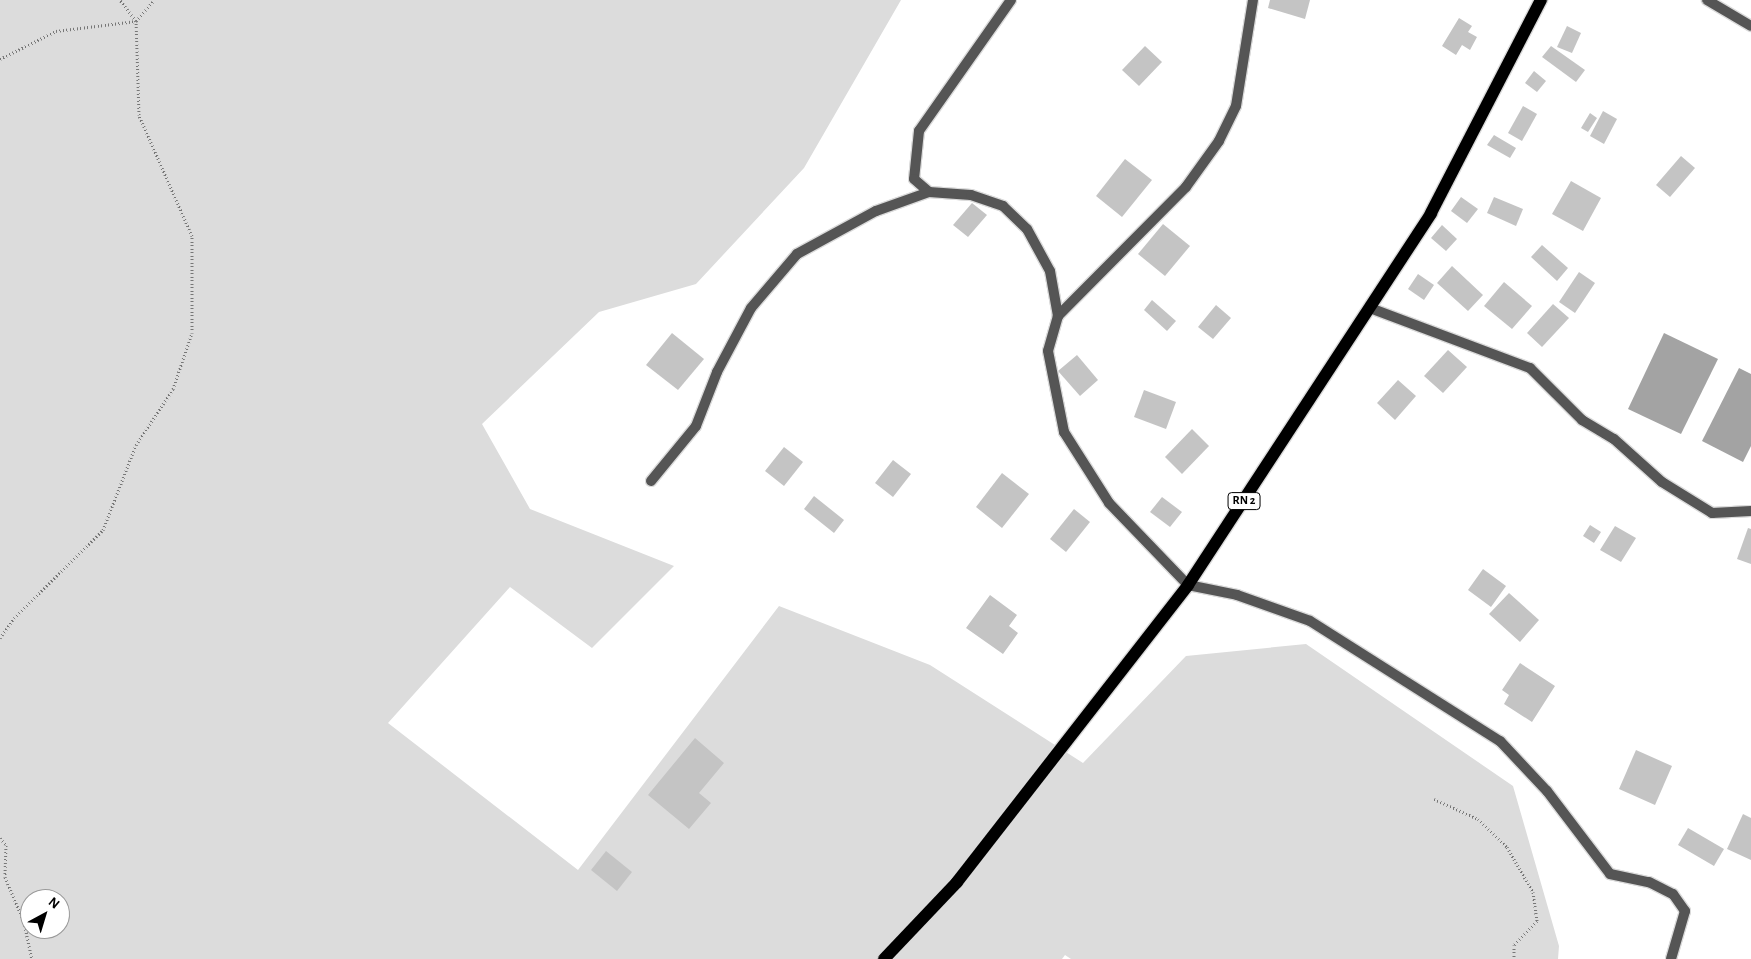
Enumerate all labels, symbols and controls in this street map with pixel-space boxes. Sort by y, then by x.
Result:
road number: RN 2 [1226,492,1262,511]
north arrow [20,889,70,939]
text: N [46,895,62,912]

